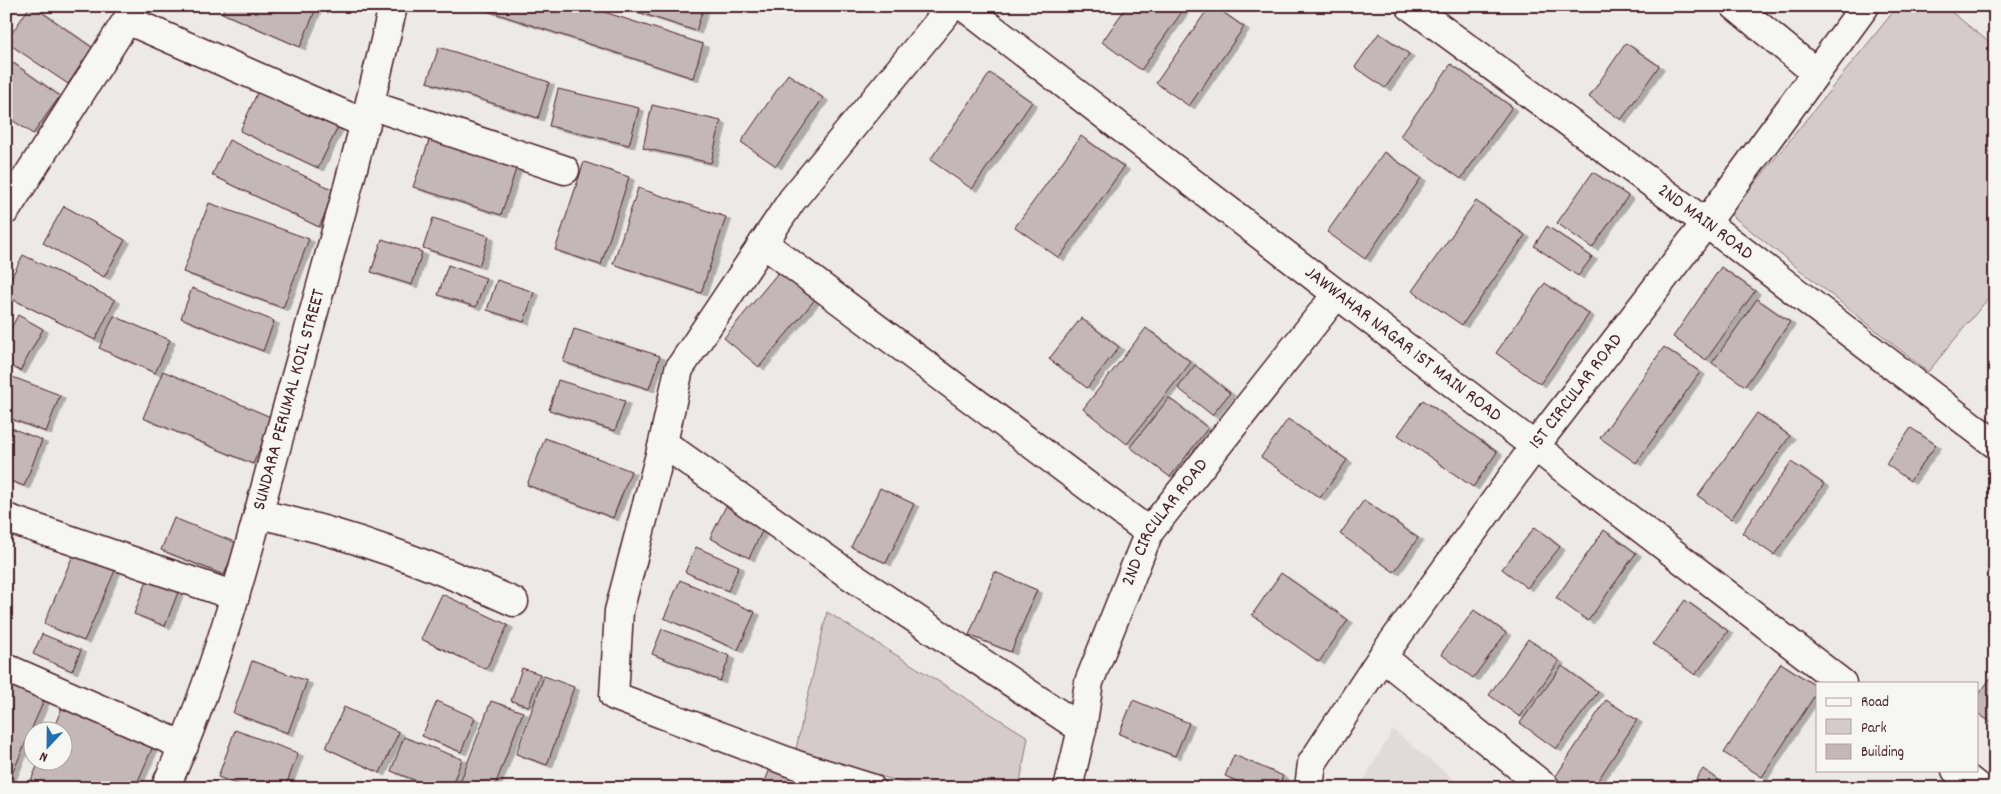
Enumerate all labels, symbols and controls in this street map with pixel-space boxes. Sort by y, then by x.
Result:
street label: 2ND MAIN ROAD [1651,178,1759,268]
street label: JAWWAHAR NAGAR 1ST MAIN ROAD [1298,260,1507,429]
street label: SUNDARA PERUMAL KOIL STREET [246,286,333,514]
street label: 1ST CIRCULAR ROAD [1523,328,1630,456]
street label: 2ND CIRCULAR ROAD [1115,453,1215,590]
legend [1816,682,1978,772]
text: Road [1861,692,1889,714]
text: Park [1861,718,1887,740]
north arrow [22,722,72,772]
text: Building [1861,742,1904,764]
text: N [37,746,51,767]

